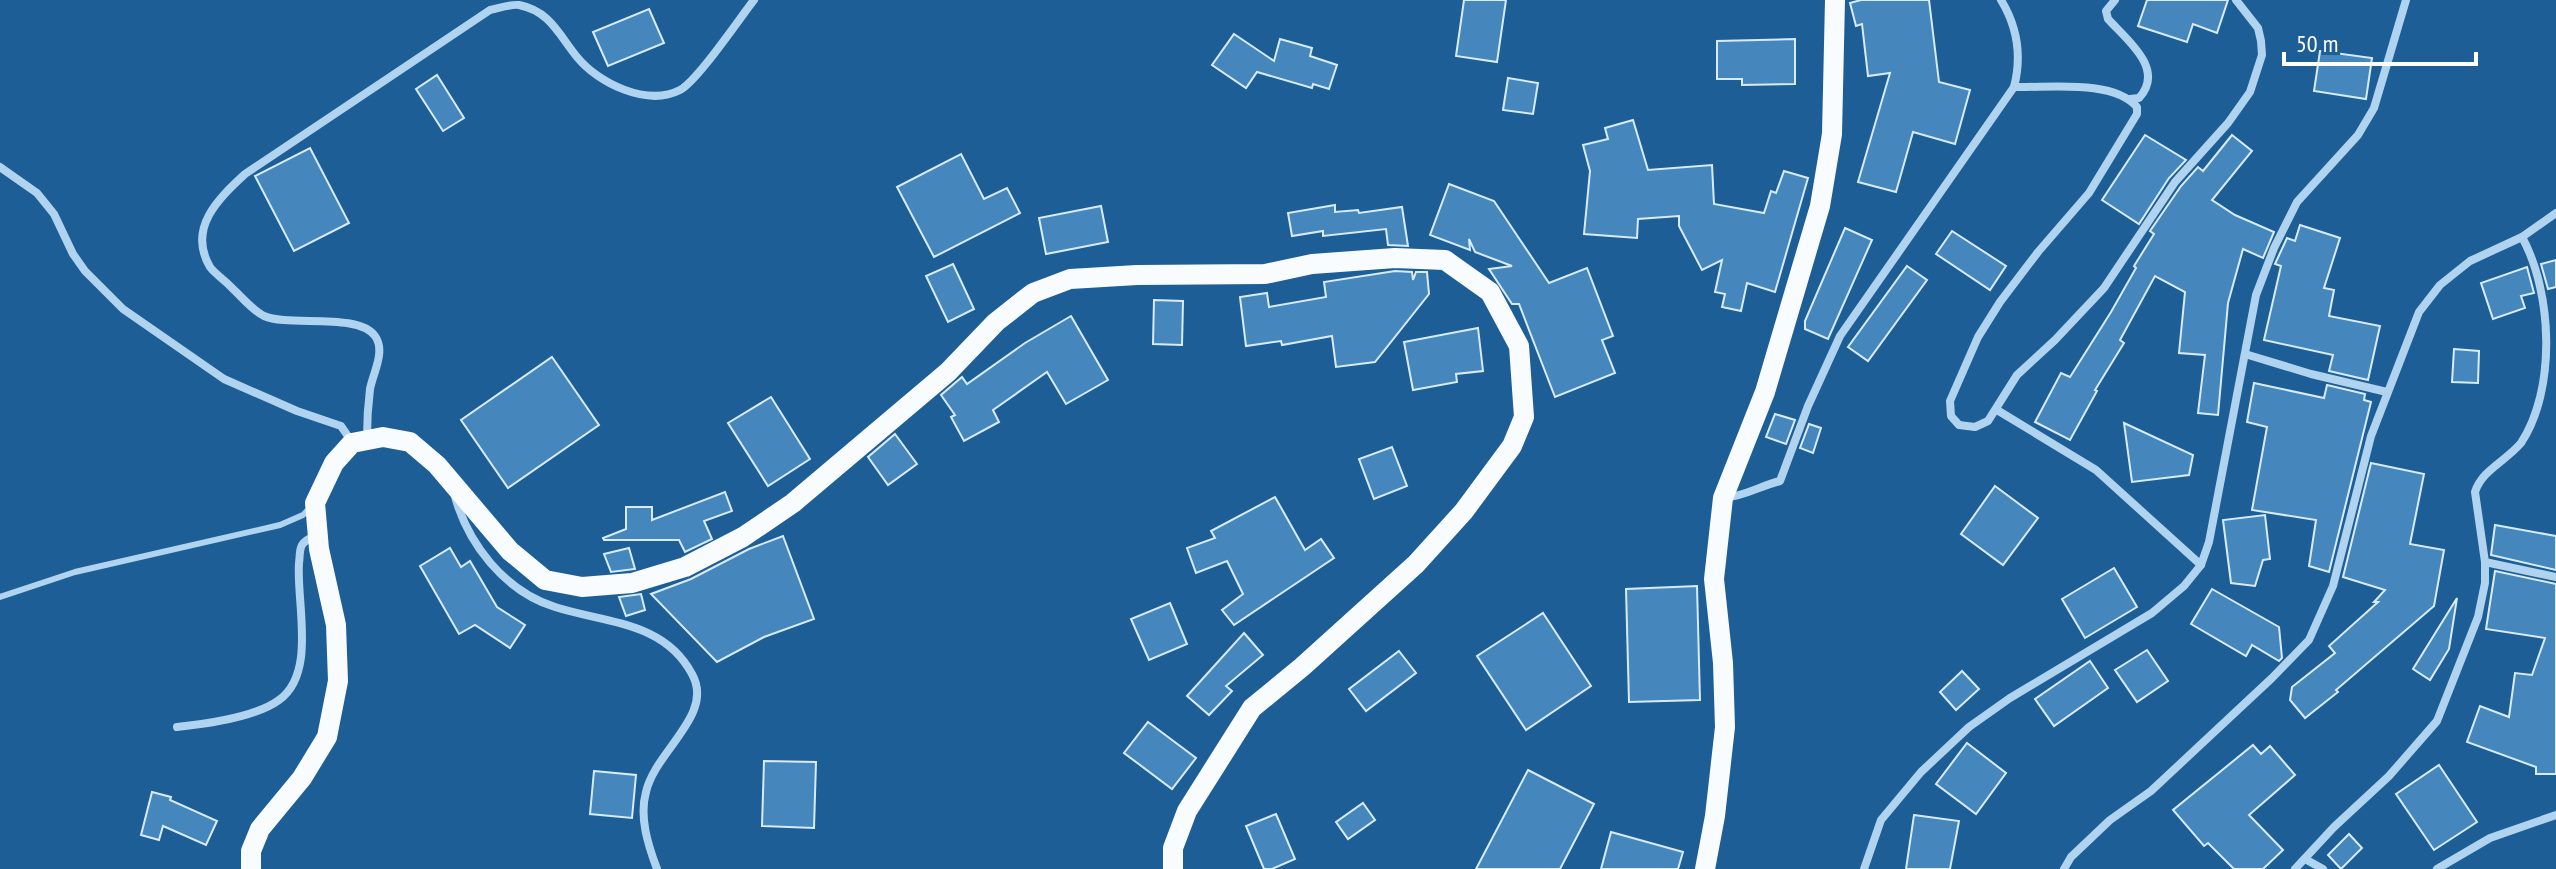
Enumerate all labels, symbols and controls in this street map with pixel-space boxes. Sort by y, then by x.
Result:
scale bar [2284,16,2476,66]
text: 50 m [2296,28,2338,59]

